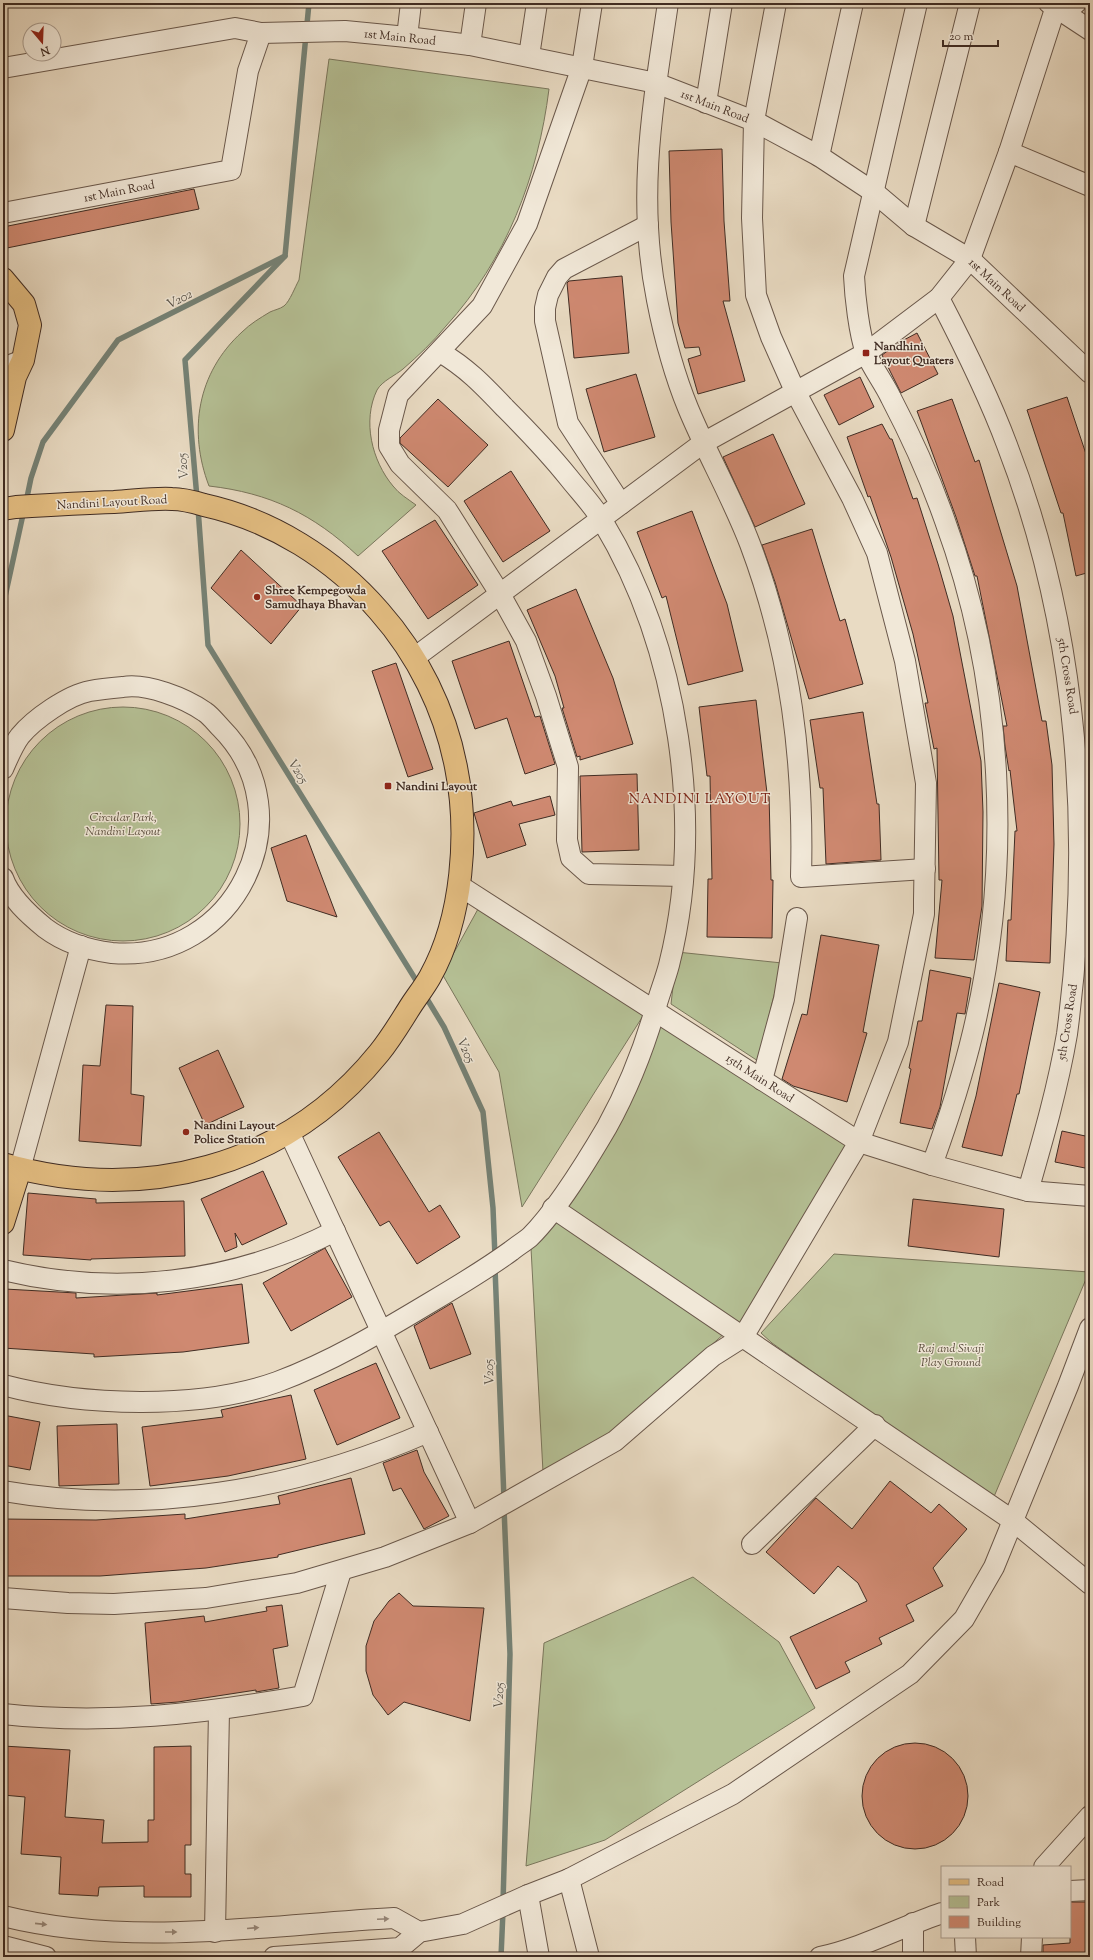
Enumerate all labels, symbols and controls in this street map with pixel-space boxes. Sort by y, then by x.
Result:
north arrow [22,22,62,62]
scale bar [943,22,998,48]
street label: 1st Main Road [363,25,437,51]
text: 20 m [949,28,974,46]
text: N [38,41,53,60]
street label: 1st Main Road [678,86,752,128]
street label: 1st Main Road [82,176,156,208]
street label: 1st Main Road [964,255,1029,317]
water label: V202 [164,286,196,314]
place label: Nandhini Layout Quaters [873,338,954,370]
marker: Nandhini Layout Quaters [861,348,871,358]
water label: V205 [174,452,194,479]
street label: Nandini Layout Road [56,491,168,515]
place label: Shree Kempegowda Samudhaya Bhavan [265,582,367,614]
marker: Shree Kempegowda Samudhaya Bhavan [252,592,262,602]
street label: 5th Cross Road [1052,636,1082,716]
water label: V205 [283,757,312,788]
place label: Nandini Layout [395,778,478,796]
marker: Nandini Layout [383,781,393,791]
district label: NANDINI LAYOUT [629,790,771,810]
park label: Circular Park, Nandini Layout [85,809,161,841]
street label: 5th Cross Road [1053,982,1083,1063]
water label: V205 [452,1036,479,1066]
street label: 15th Main Road [722,1050,797,1108]
place label: Nandini Layout Police Station [193,1117,276,1149]
marker: Nandini Layout Police Station [181,1127,191,1137]
park label: Raj and Sivaji Play Ground [918,1340,984,1372]
water label: V205 [481,1359,499,1385]
water label: V205 [491,1682,509,1708]
legend [941,1866,1071,1938]
text: Road [977,1874,1004,1892]
text: Park [977,1894,1000,1912]
text: Building [977,1914,1021,1932]
one-way arrow [377,1916,390,1922]
one-way arrow [35,1921,47,1927]
one-way arrow [247,1925,260,1932]
one-way arrow [165,1929,178,1935]

